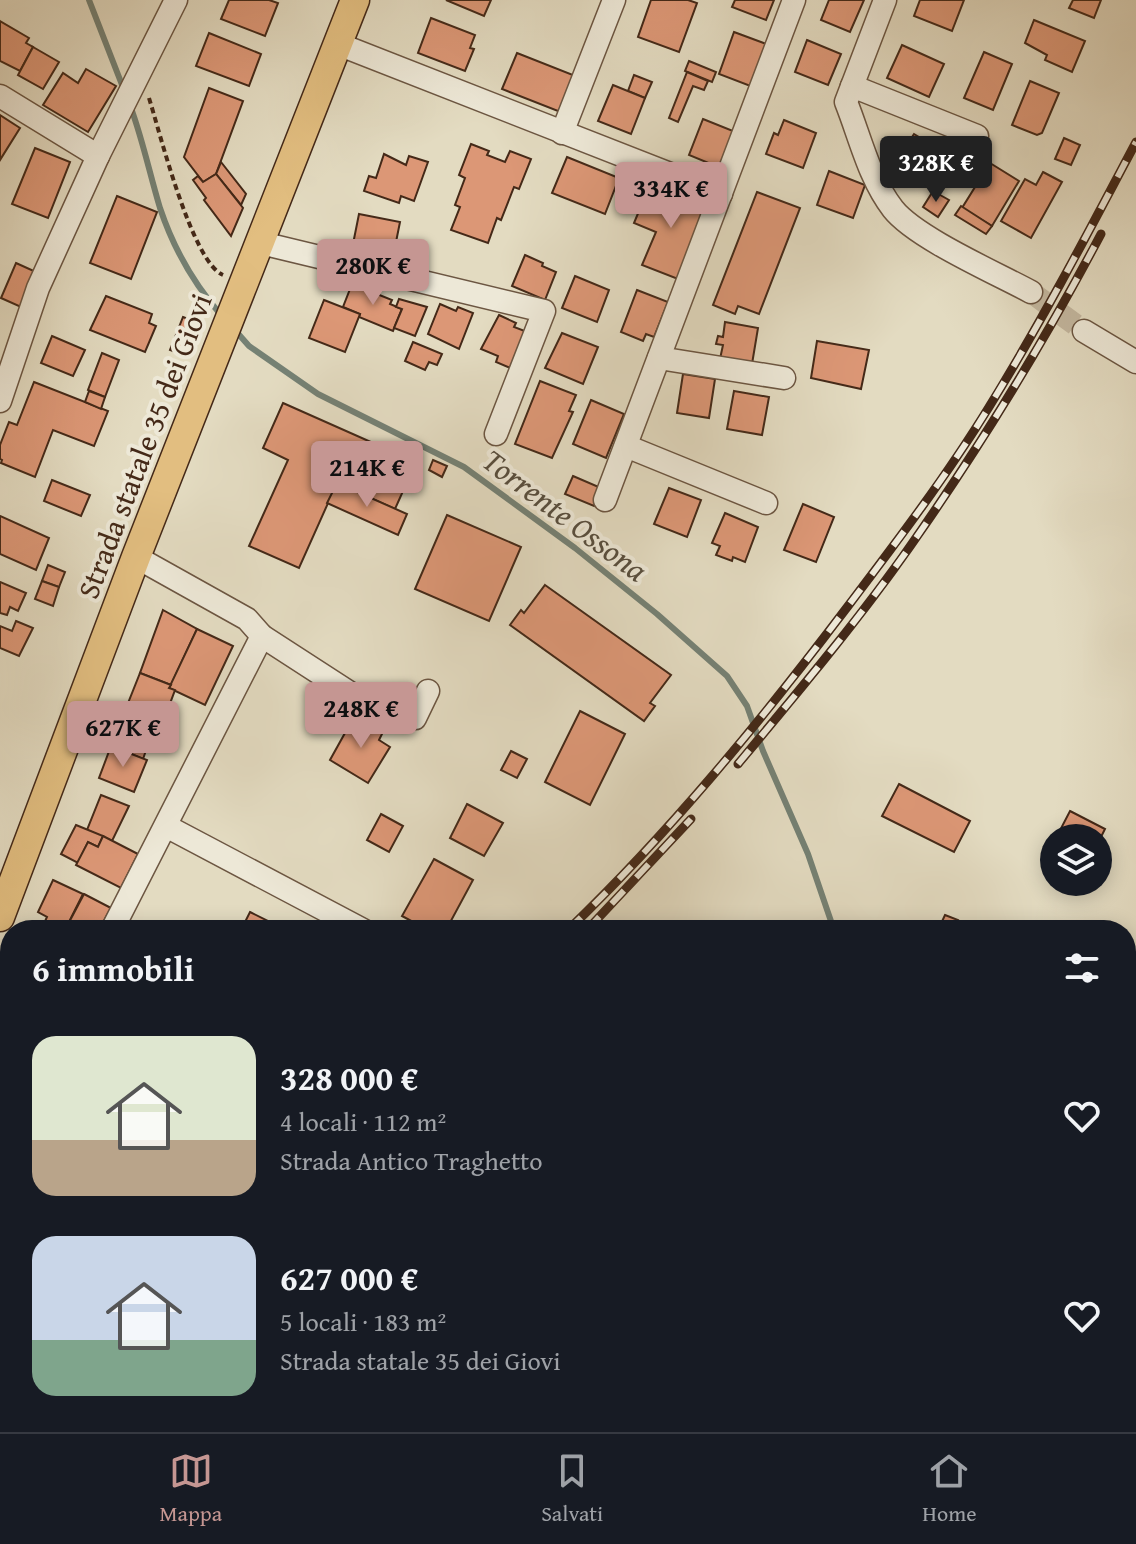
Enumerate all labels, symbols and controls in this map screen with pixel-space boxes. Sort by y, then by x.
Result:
pin: 328K € [871,136,1001,204]
text: 328K € [898,142,974,181]
pin: 334K € [606,162,736,230]
text: 334K € [633,168,709,207]
pin: 280K € [308,239,438,307]
text: 280K € [335,245,411,284]
street label: Strada statale 35 dei Giovi [66,287,223,605]
water label: Torrente Ossona [473,437,658,593]
pin: 214K € [302,441,432,509]
text: 214K € [329,447,405,486]
pin: 248K € [296,682,426,750]
text: 248K € [323,688,399,727]
pin: 627K € [58,701,188,769]
text: 627K € [85,707,161,746]
map controls [1040,824,1112,896]
button: layers [1040,824,1112,896]
text: 6 immobili [32,944,194,993]
icon: filters [1060,946,1104,990]
text: 328 000 € [280,1053,418,1102]
icon: home [96,1068,192,1164]
icon: heart [1060,1094,1104,1138]
text: 4 locali · 112 m² [280,1102,446,1141]
text: Strada Antico Traghetto [280,1141,543,1180]
text: 627 000 € [280,1253,418,1302]
icon: home [96,1268,192,1364]
icon: heart [1060,1294,1104,1338]
text: 5 locali · 183 m² [280,1302,446,1341]
text: Strada statale 35 dei Giovi [280,1341,560,1380]
tab: Mappa [160,1449,222,1529]
tab: Salvati [541,1449,603,1529]
tab: Home [922,1449,976,1529]

